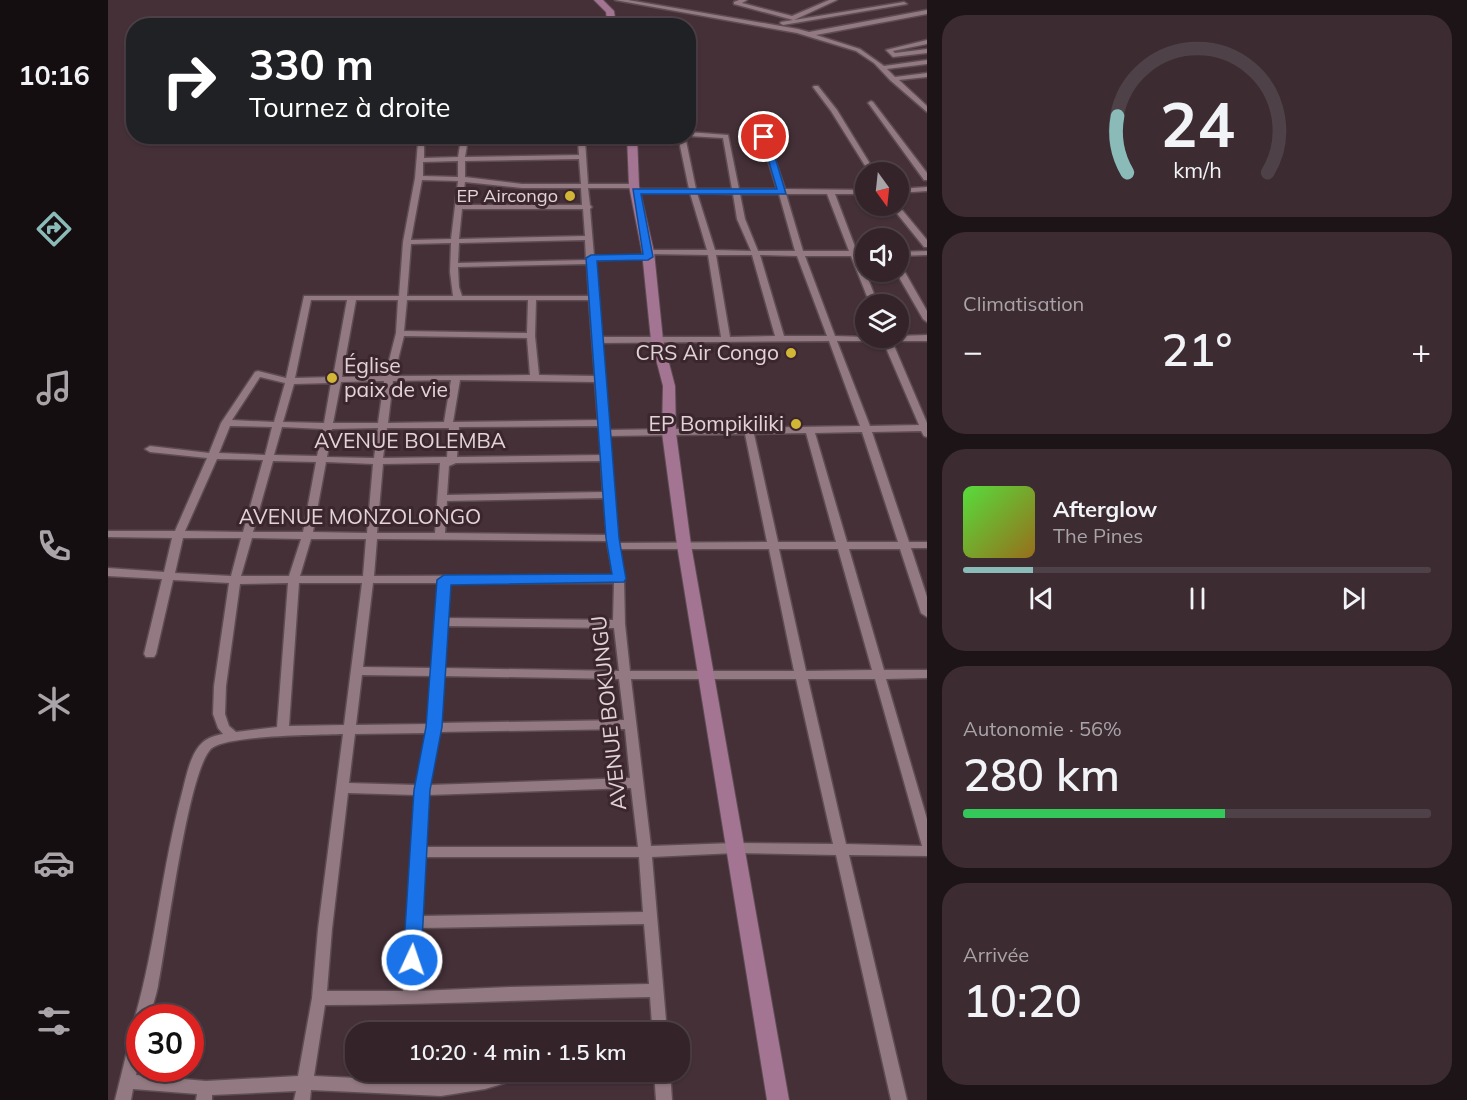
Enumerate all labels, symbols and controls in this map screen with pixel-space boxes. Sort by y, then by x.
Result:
text: 330 m [249,38,374,91]
icon: right [150,42,228,120]
text: 10:16 [18,58,90,92]
text: 24 [1160,84,1234,163]
text: Tournez à droite [249,90,450,124]
pin [738,111,789,162]
icon: arrive [747,120,780,153]
text: km/h [1173,156,1221,183]
north arrow [855,162,909,216]
map controls [855,162,909,348]
place label: EP Aircongo [456,184,558,207]
marker: EP Aircongo [563,189,577,203]
icon: directions [33,208,75,250]
button: sound [855,228,909,282]
text: Climatisation [963,291,1084,316]
button: layers [855,294,909,348]
text: 21° [1162,321,1232,377]
text: − [963,330,983,371]
text: + [1411,330,1431,371]
place label: CRS Air Congo [635,339,779,365]
marker: CRS Air Congo [784,346,798,360]
place label: Église paix de vie [344,352,448,402]
icon: music [33,367,75,409]
marker: Église paix de vie [325,371,339,385]
place label: EP Bompikiliki [649,410,784,436]
marker: EP Bompikiliki [789,417,803,431]
street label: AVENUE BOLEMBA [314,427,507,453]
text: Afterglow [1053,495,1157,523]
street label: AVENUE MONZOLONGO [239,503,481,529]
text: The Pines [1053,523,1143,548]
icon: phone [33,525,75,567]
icon: previous [1025,582,1058,615]
icon: pause [1181,582,1214,615]
icon: next [1337,582,1370,615]
street label: AVENUE BOKUNGU [585,615,631,812]
icon: climate [33,683,75,725]
text: Autonomie · 56% [963,716,1122,741]
text: 280 km [963,746,1120,802]
icon: car [33,842,75,884]
position arrow [380,928,444,992]
text: Arrivée [963,942,1029,967]
text: 10:20 [963,972,1082,1028]
icon: filters [33,1000,75,1042]
speed limit sign: 30 [126,1004,204,1082]
text: 10:20 · 4 min · 1.5 km [409,1038,626,1066]

